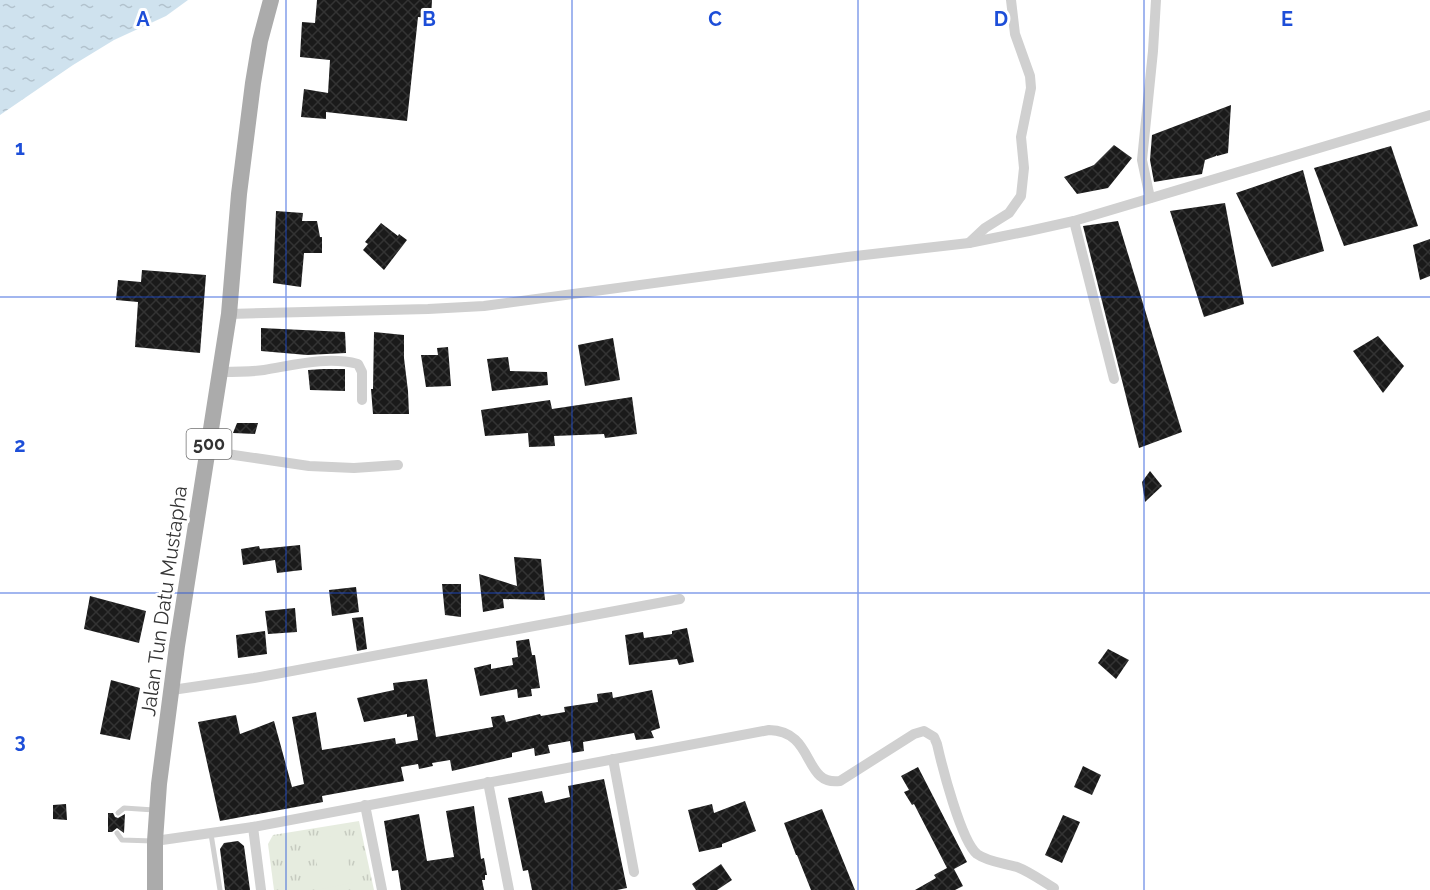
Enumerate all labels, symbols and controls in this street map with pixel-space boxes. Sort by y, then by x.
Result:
text: A [136,7,150,31]
text: B [422,7,436,31]
text: C [708,7,722,31]
text: D [994,7,1008,31]
text: E [1281,7,1293,31]
text: 1 [15,136,25,160]
road number: 500 [186,429,232,459]
text: 2 [14,433,26,457]
street label: Jalan Tun Datu Mustapha [136,484,192,718]
text: 3 [14,729,26,753]

